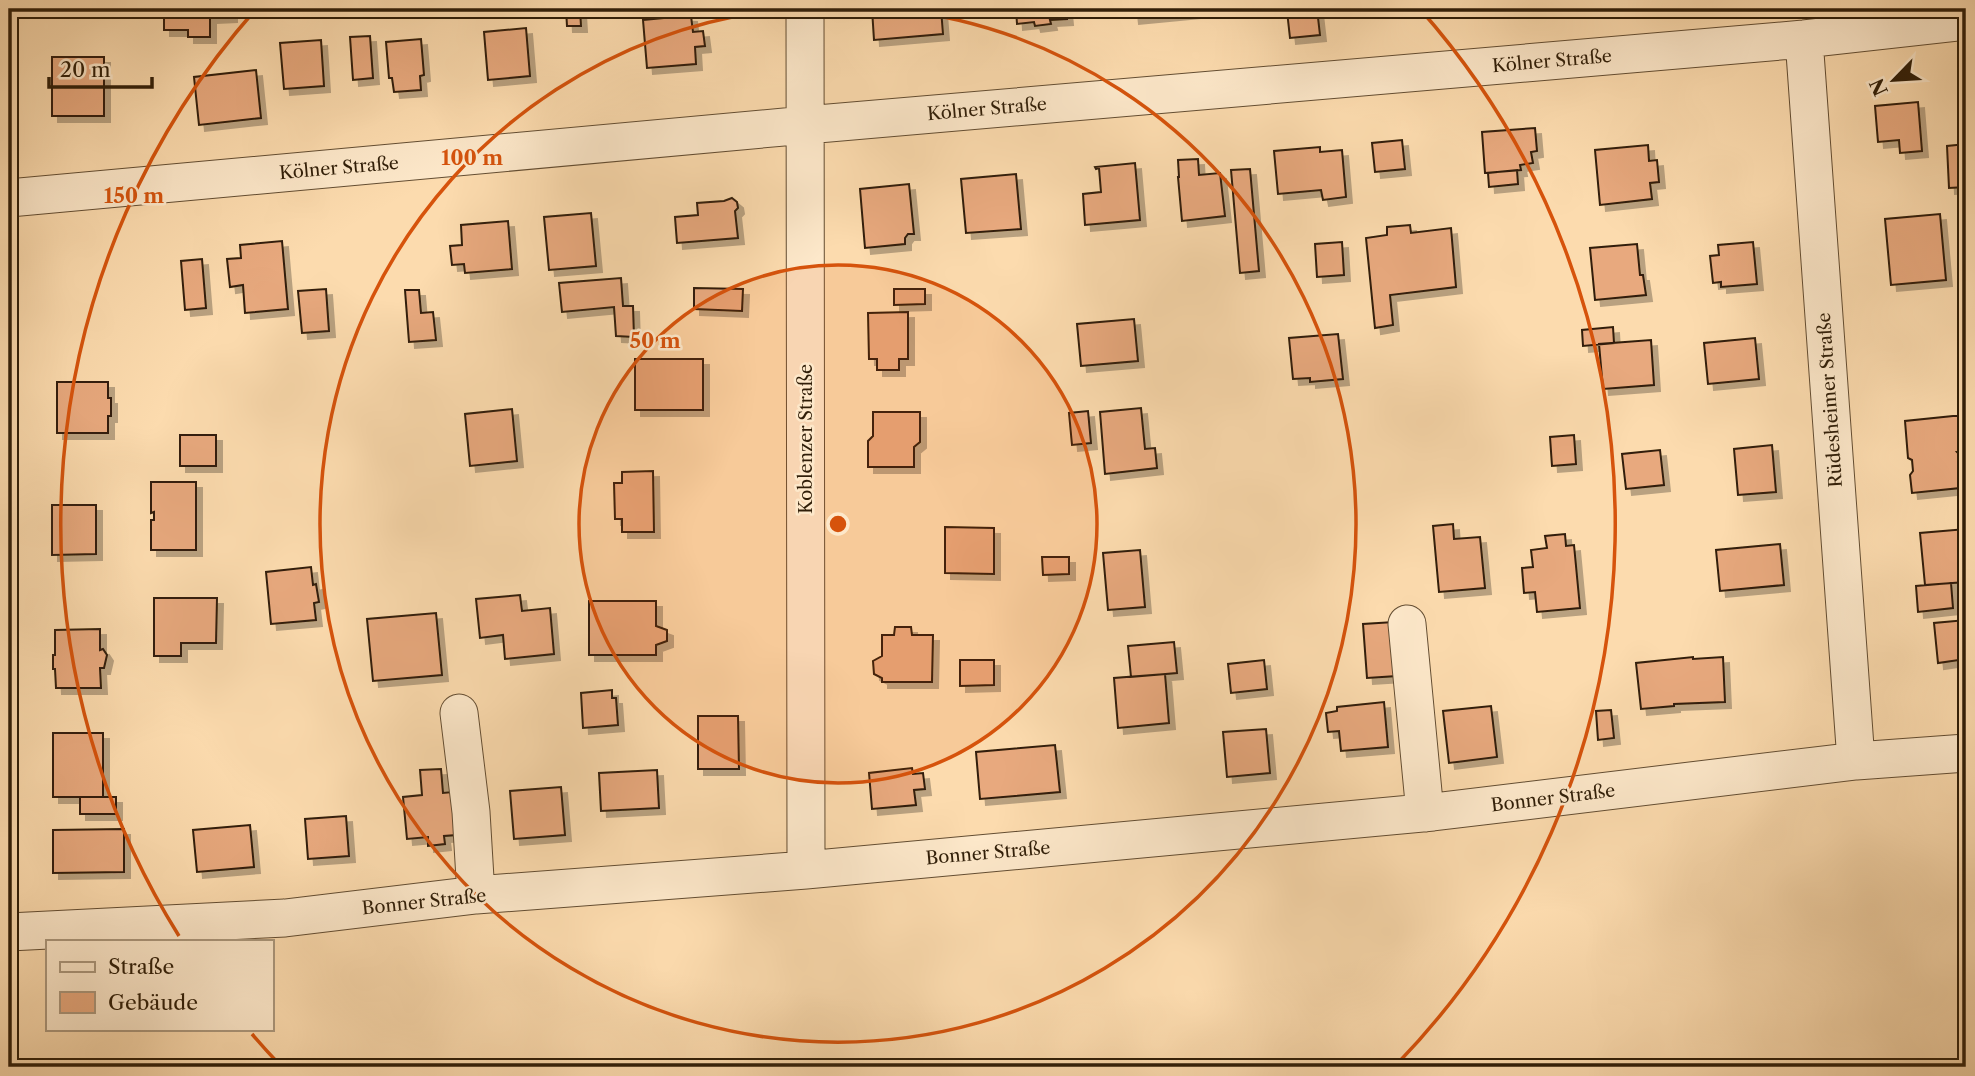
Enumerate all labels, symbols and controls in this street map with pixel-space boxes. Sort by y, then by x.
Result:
street label: Kölner Straße [1491,45,1613,77]
scale bar [49,46,152,90]
north arrow [1860,46,1930,116]
text: 20 m [60,57,111,82]
text: N [1865,75,1893,99]
street label: Kölner Straße [926,93,1048,125]
text: 100 m [441,145,503,170]
street label: Kölner Straße [278,152,400,184]
text: 150 m [104,183,164,208]
street label: Rüdesheimer Straße [1813,312,1847,488]
text: 50 m [629,328,681,353]
street label: Koblenzer Straße [795,364,817,514]
centre of rings [826,512,850,536]
street label: Bonner Straße [1490,779,1616,817]
street label: Bonner Straße [925,837,1051,869]
street label: Bonner Straße [361,885,487,919]
legend [46,940,273,1030]
text: Straße [108,954,174,979]
text: Gebäude [108,990,198,1015]

